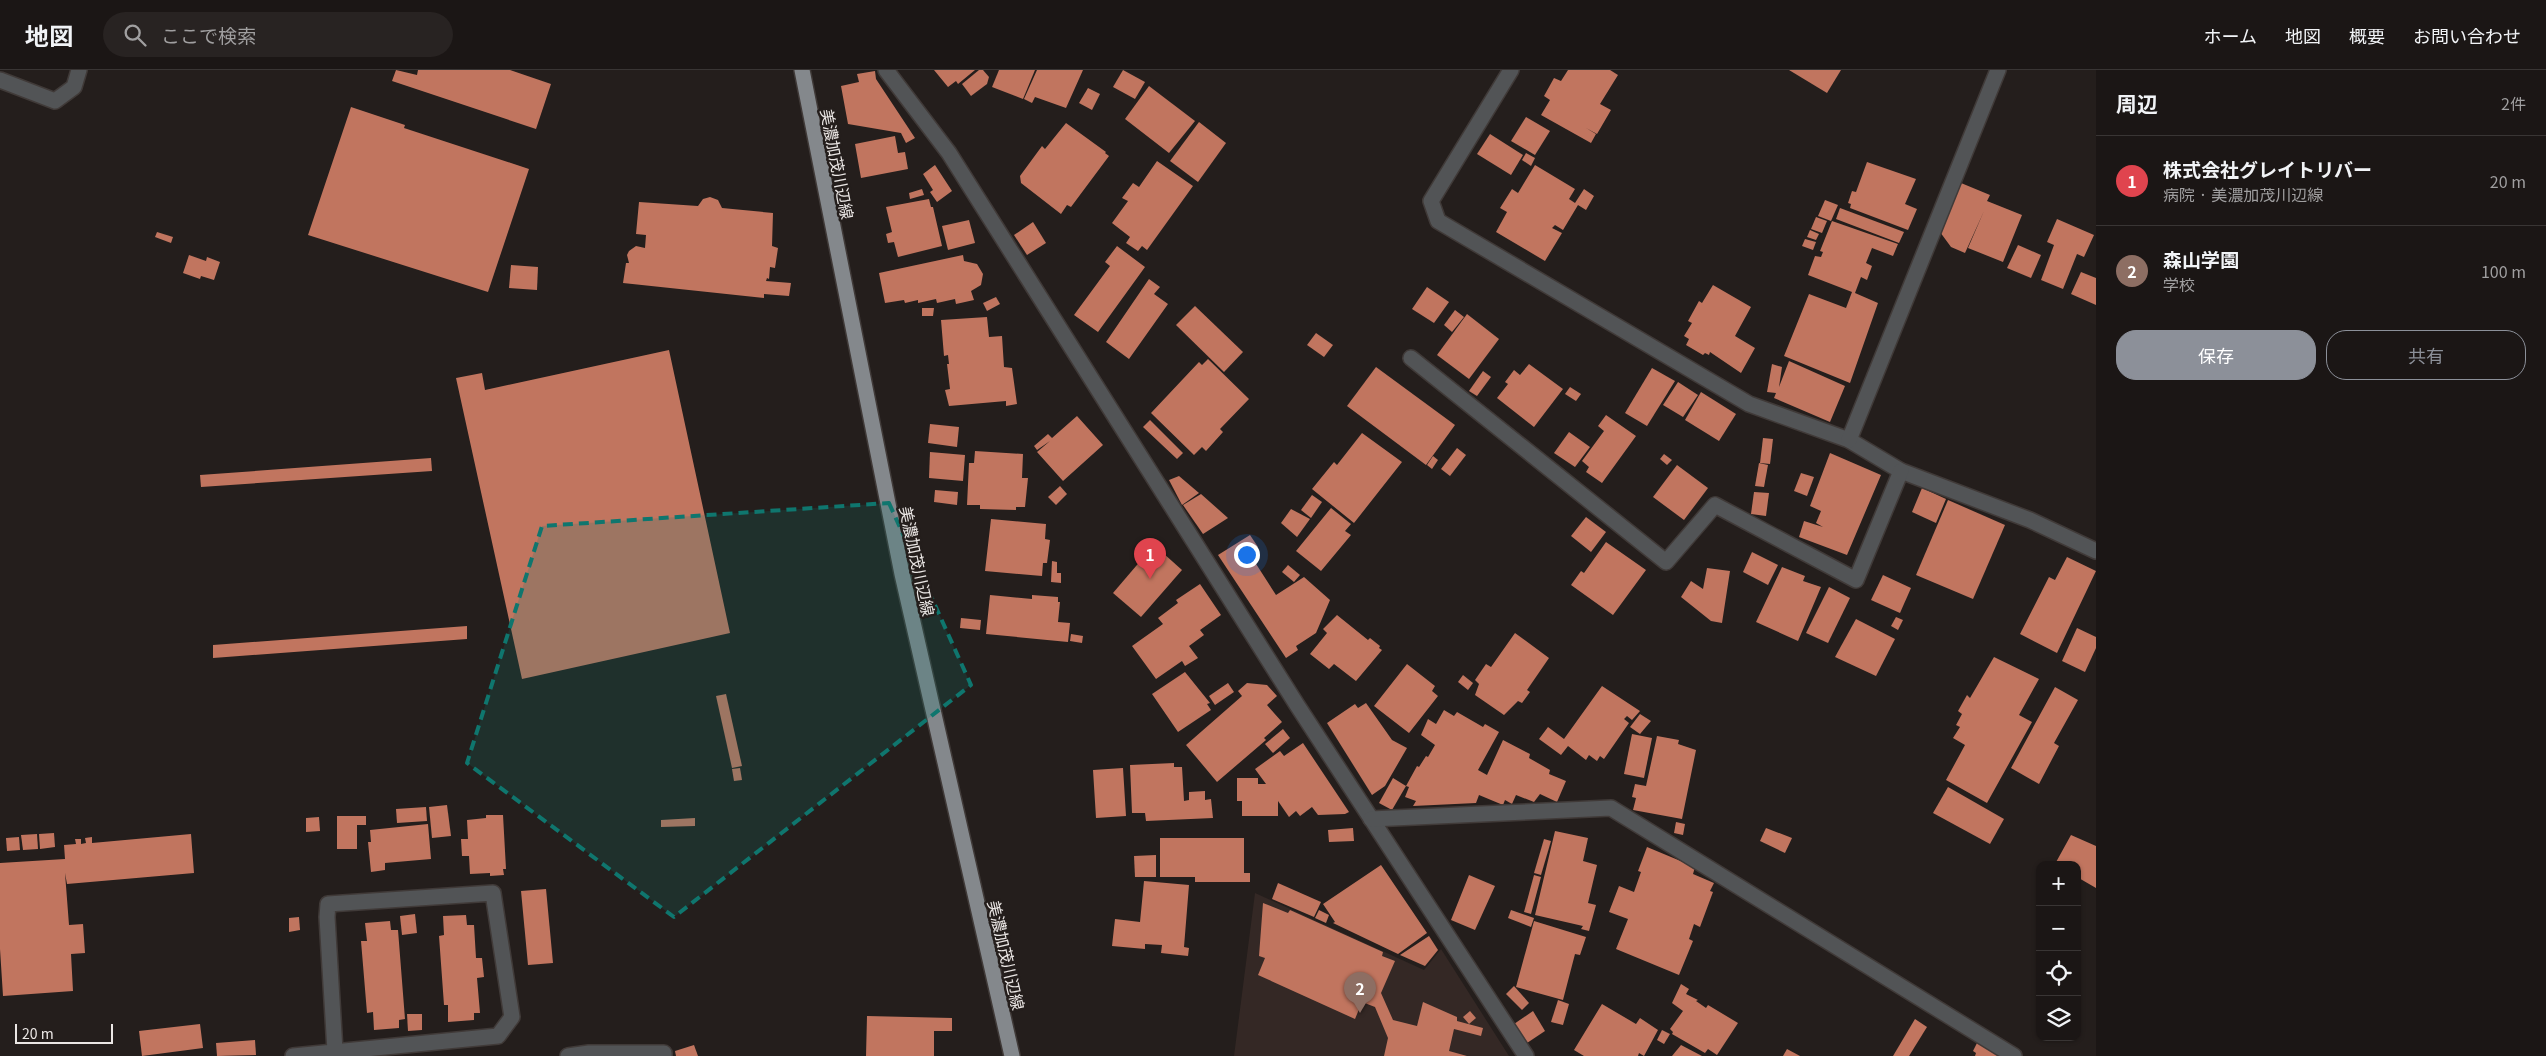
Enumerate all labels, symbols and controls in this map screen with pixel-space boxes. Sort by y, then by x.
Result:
search box [103,12,453,57]
text: 地図 [25,17,73,52]
icon: search [121,21,149,49]
text: ここで検索 [161,21,256,48]
text: ホーム [2204,22,2257,48]
text: 地図 [2285,22,2321,48]
text: 概要 [2349,22,2385,48]
text: お問い合わせ [2413,22,2521,48]
text: 周辺 [2116,88,2158,118]
text: 2件 [2501,91,2526,115]
street label: 美濃加茂川辺線 [816,107,860,221]
text: 株式会社グレイトリバー [2163,155,2372,182]
text: 1 [2127,169,2137,193]
text: 20 m [2490,169,2526,193]
text: 病院 · 美濃加茂川辺線 [2163,182,2323,206]
text: 森山学園 [2163,245,2239,272]
text: 2 [2127,259,2137,283]
text: 100 m [2481,259,2526,283]
text: 学校 [2163,272,2195,296]
button: 保存 [2116,330,2316,380]
button: 共有 [2326,330,2526,380]
street label: 美濃加茂川辺線 [895,504,941,618]
pin: 1 [1134,538,1166,579]
your location [1234,542,1260,568]
map controls [2036,861,2081,1041]
button: + [2036,861,2081,906]
street label: 美濃加茂川辺線 [983,898,1031,1012]
button: − [2036,906,2081,951]
button: locate [2036,951,2081,996]
pin: 2 [1344,972,1376,1013]
button: layers [2036,996,2081,1041]
scale bar [15,1021,112,1044]
text: 20 m [22,1023,54,1043]

